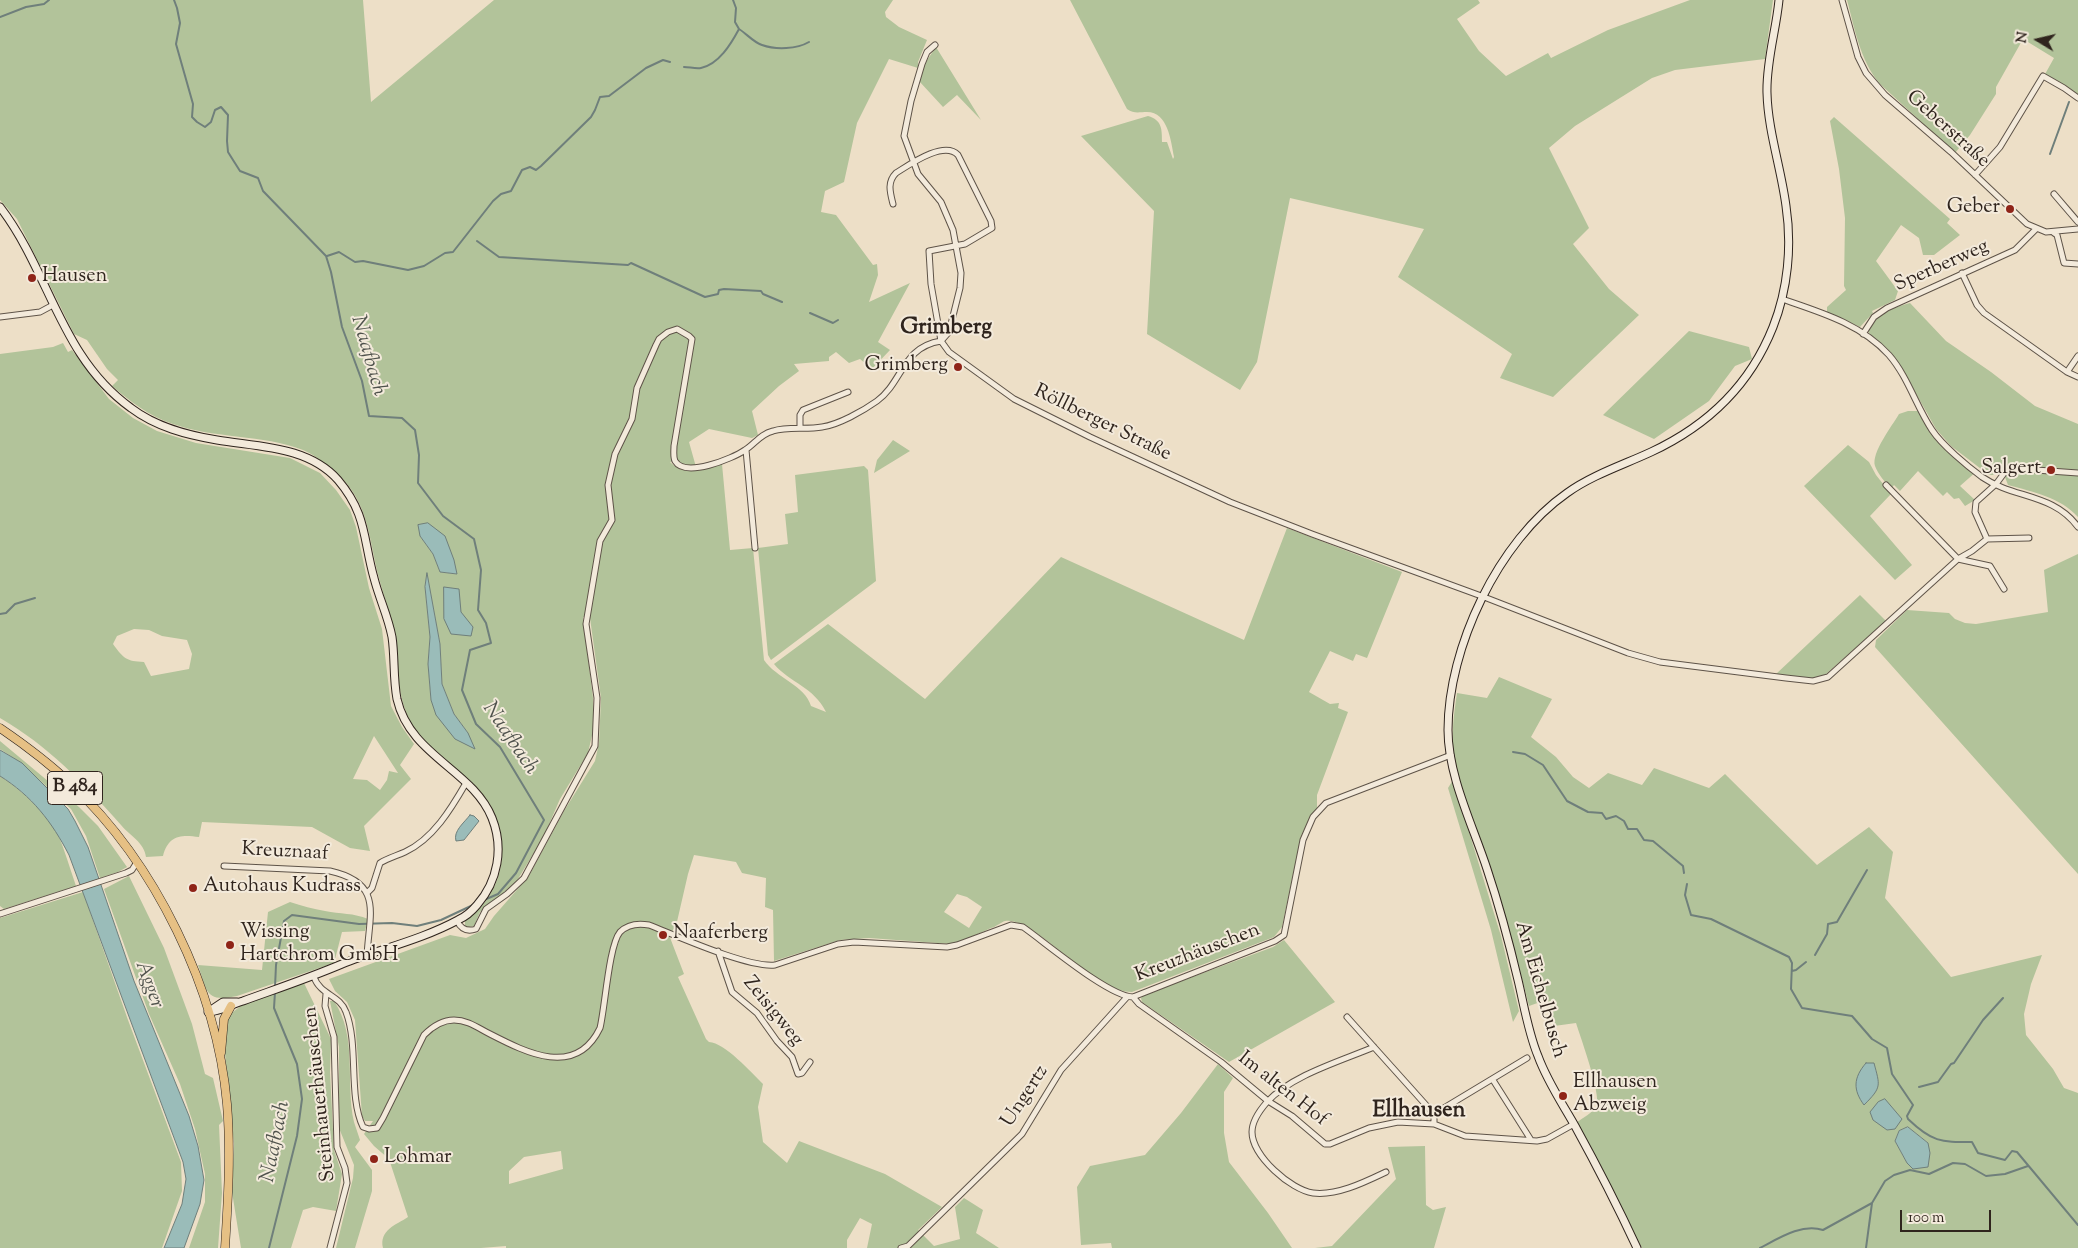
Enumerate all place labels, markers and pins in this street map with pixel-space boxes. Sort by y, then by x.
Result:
place label: Geber [1947,197,2000,221]
marker: Geber [2004,203,2016,215]
place label: Hausen [42,266,107,290]
marker: Hausen [26,272,38,284]
place label: Grimberg [865,355,948,379]
marker: Grimberg [952,361,964,373]
place label: Salgert [1981,458,2041,482]
marker: Salgert [2045,464,2057,476]
place label: Autohaus Kudrass [203,876,361,900]
marker: Autohaus Kudrass [187,882,199,894]
place label: Wissing Hartchrom GmbH [240,922,398,969]
place label: Naaferberg [673,923,768,947]
marker: Naaferberg [657,929,669,941]
marker: Wissing Hartchrom GmbH [224,939,236,951]
place label: Ellhausen Abzweig [1573,1072,1657,1119]
marker: Ellhausen Abzweig [1557,1090,1569,1102]
place label: Lohmar [384,1147,452,1171]
marker: Lohmar [368,1153,380,1165]

